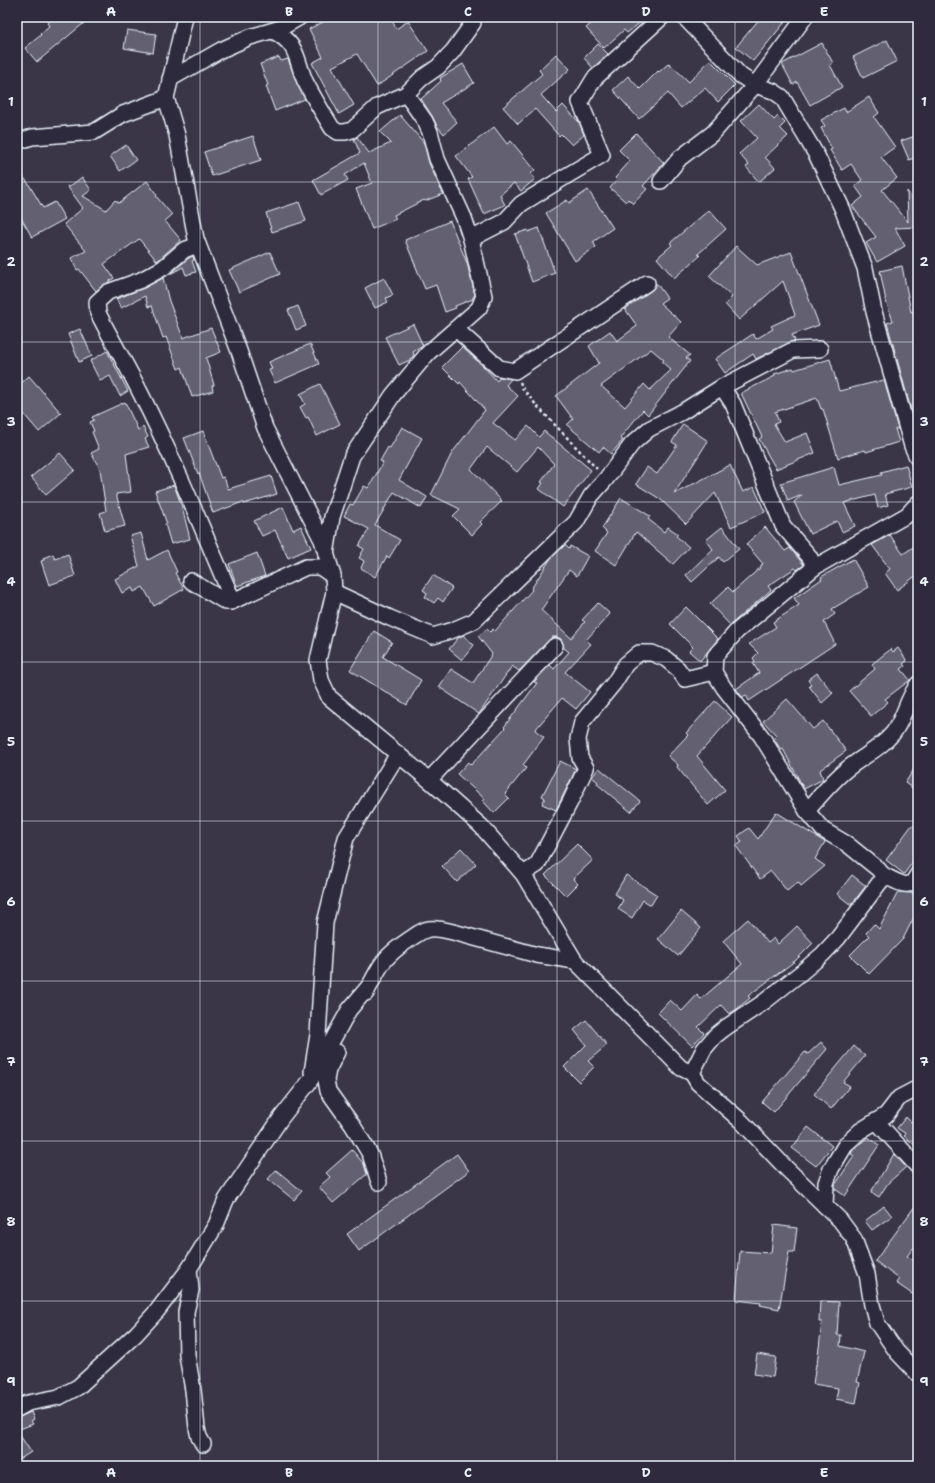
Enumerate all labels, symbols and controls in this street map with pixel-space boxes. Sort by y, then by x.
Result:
text: A [106,3,116,20]
text: B [285,3,293,20]
text: C [464,3,472,20]
text: D [641,3,651,20]
text: E [820,3,829,20]
text: 1 [8,93,14,110]
text: 1 [921,93,927,110]
text: 2 [6,253,16,270]
text: 2 [919,253,929,270]
text: 3 [6,413,16,430]
text: 3 [919,413,929,430]
text: 4 [6,573,16,590]
text: 4 [919,573,929,590]
text: 5 [7,733,15,750]
text: 5 [920,733,928,750]
text: 6 [6,893,16,910]
text: 6 [919,893,929,910]
text: 7 [6,1053,16,1070]
text: 7 [919,1053,929,1070]
text: 8 [6,1213,16,1230]
text: 8 [919,1213,929,1230]
text: 9 [6,1373,16,1390]
text: 9 [919,1373,929,1390]
text: A [106,1464,116,1481]
text: B [285,1464,293,1481]
text: C [464,1464,472,1481]
text: D [641,1464,651,1481]
text: E [820,1464,829,1481]

